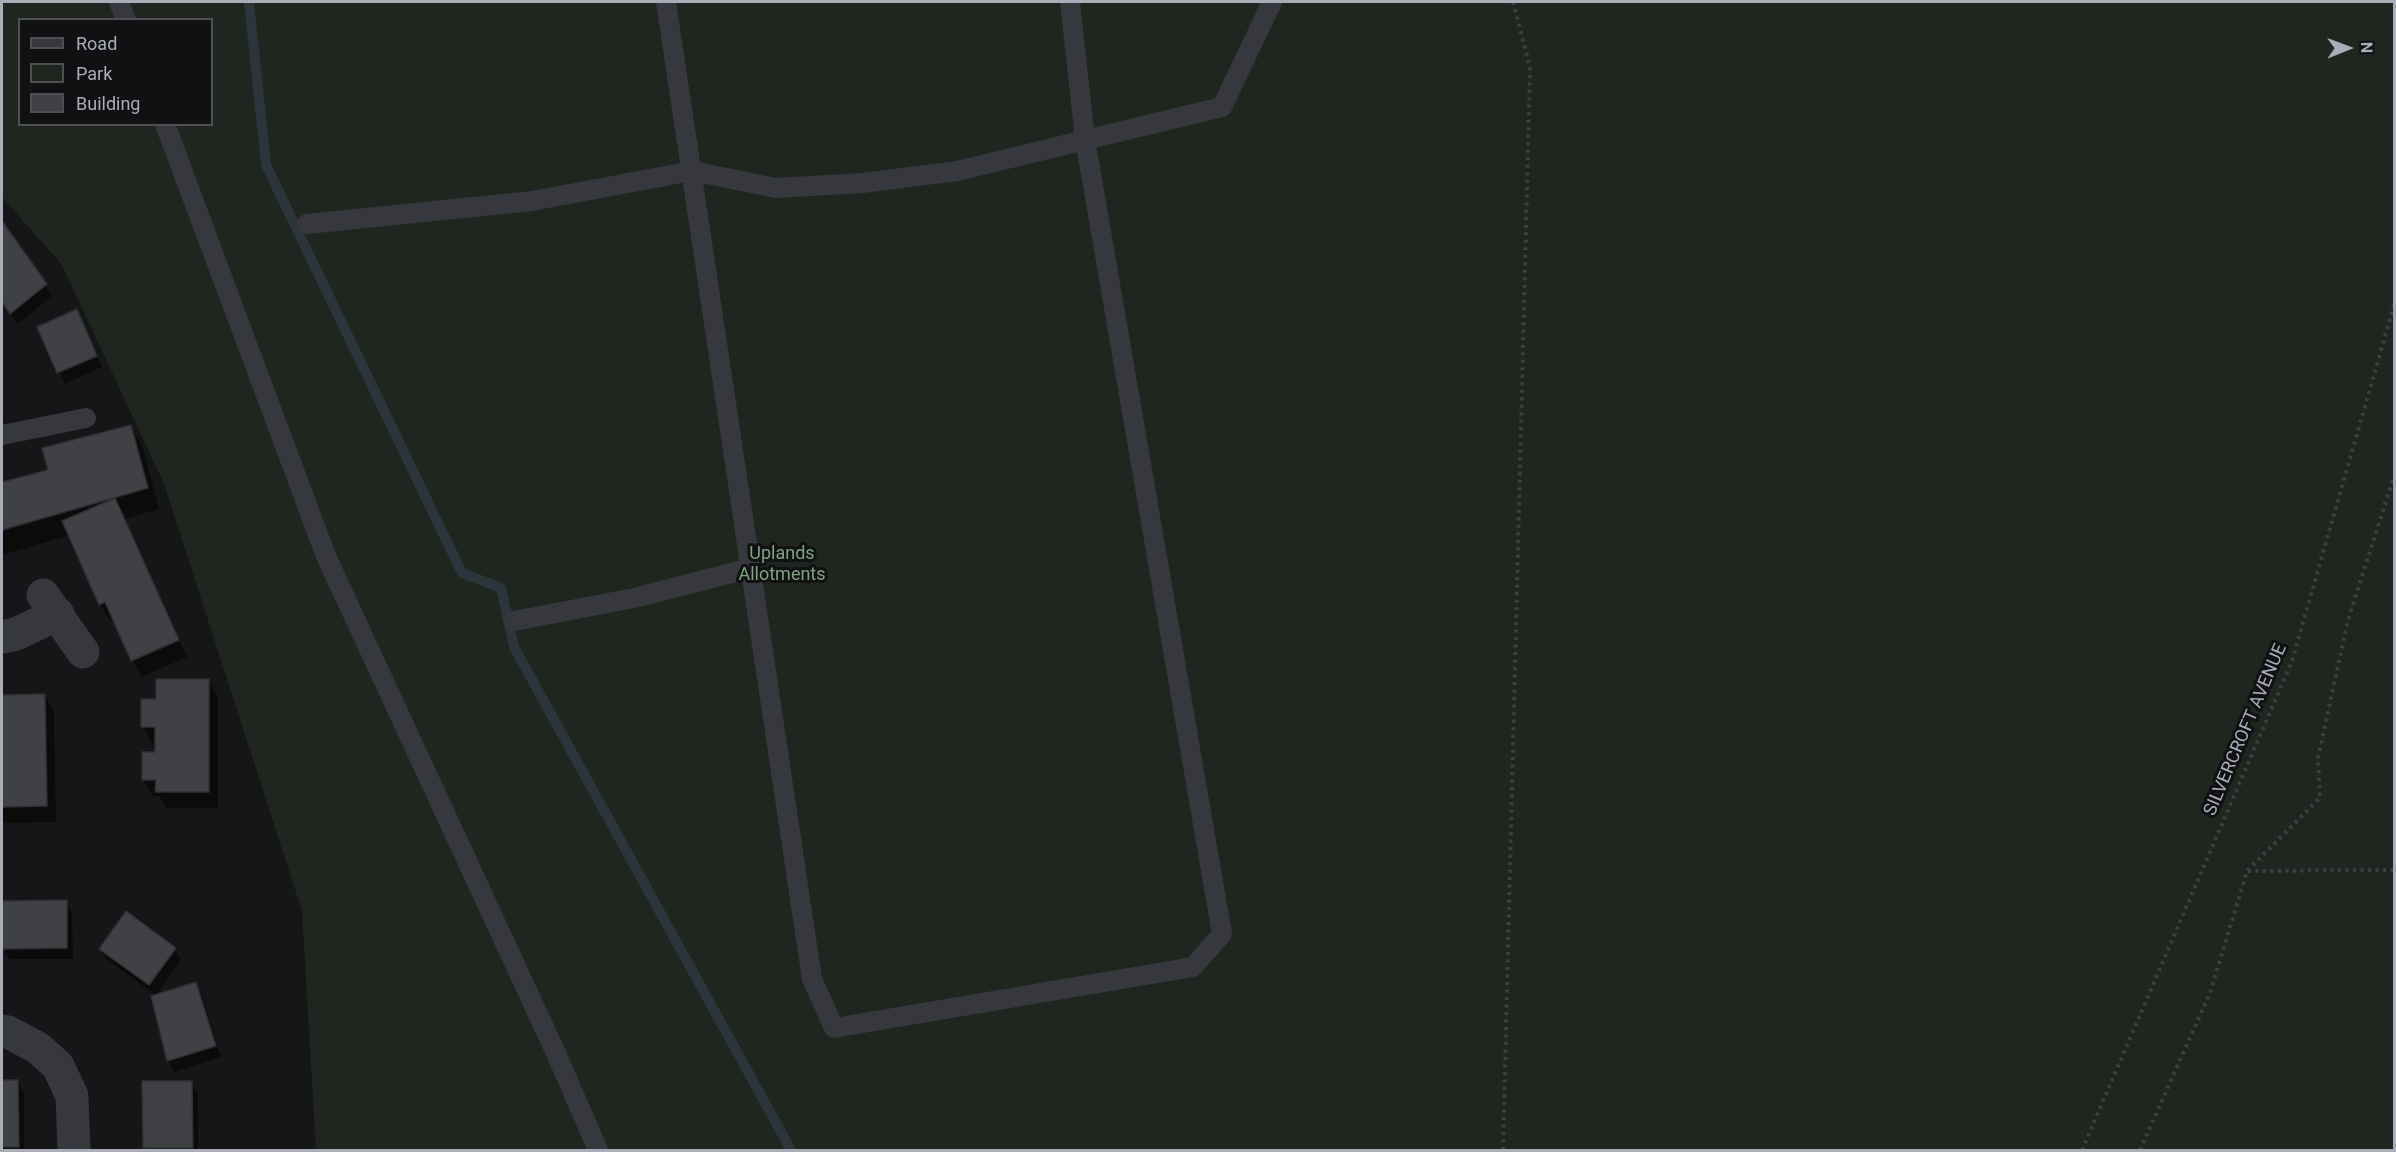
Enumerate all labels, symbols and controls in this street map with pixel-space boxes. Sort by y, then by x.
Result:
legend [18,18,213,126]
north arrow [2318,18,2378,78]
text: Road [76,33,117,54]
text: N [2357,42,2376,53]
text: Park [76,63,112,84]
text: Building [76,93,140,114]
park label: Uplands Allotments [738,543,826,586]
street label: SILVERCROFT AVENUE [2200,641,2292,819]

